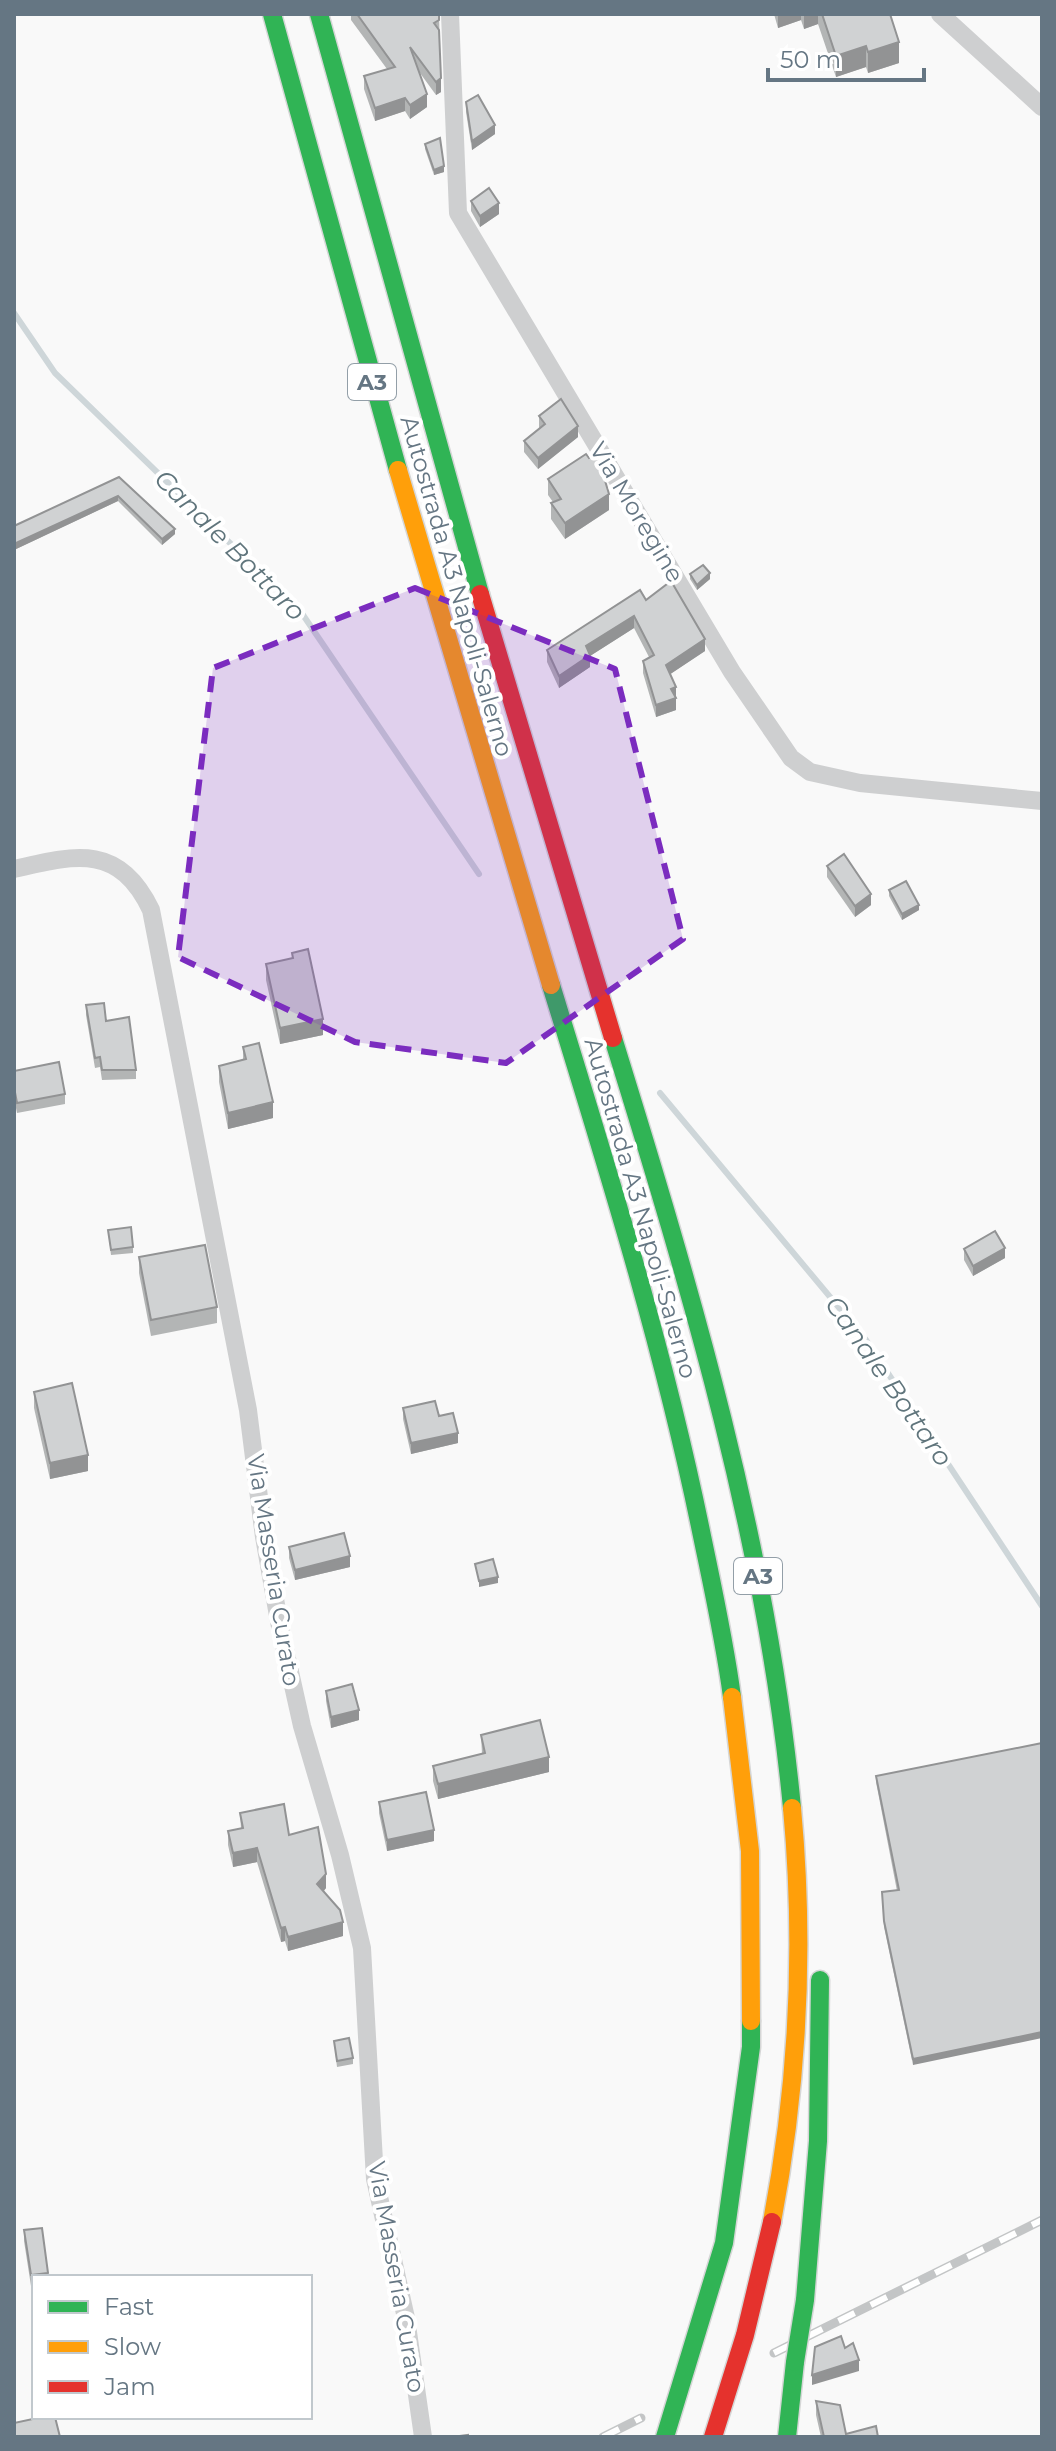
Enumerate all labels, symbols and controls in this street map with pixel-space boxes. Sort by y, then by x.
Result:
scale bar [768,32,924,82]
text: 50 m [780,45,841,74]
road number: A3 [348,364,396,400]
street label: Autostrada A3 Napoli-Salerno [394,412,520,760]
street label: Via Moregine [584,437,690,587]
water label: Canale Bottaro [148,463,312,627]
street label: Autostrada A3 Napoli-Salerno [578,1034,704,1382]
water label: Canale Bottaro [818,1290,960,1472]
street label: Via Masseria Curato [241,1452,307,1688]
road number: A3 [734,1558,782,1594]
street label: Via Masseria Curato [362,2159,432,2395]
legend [32,2275,312,2419]
text: Fast [104,2292,155,2321]
text: Slow [104,2332,161,2361]
text: Jam [103,2372,156,2401]

